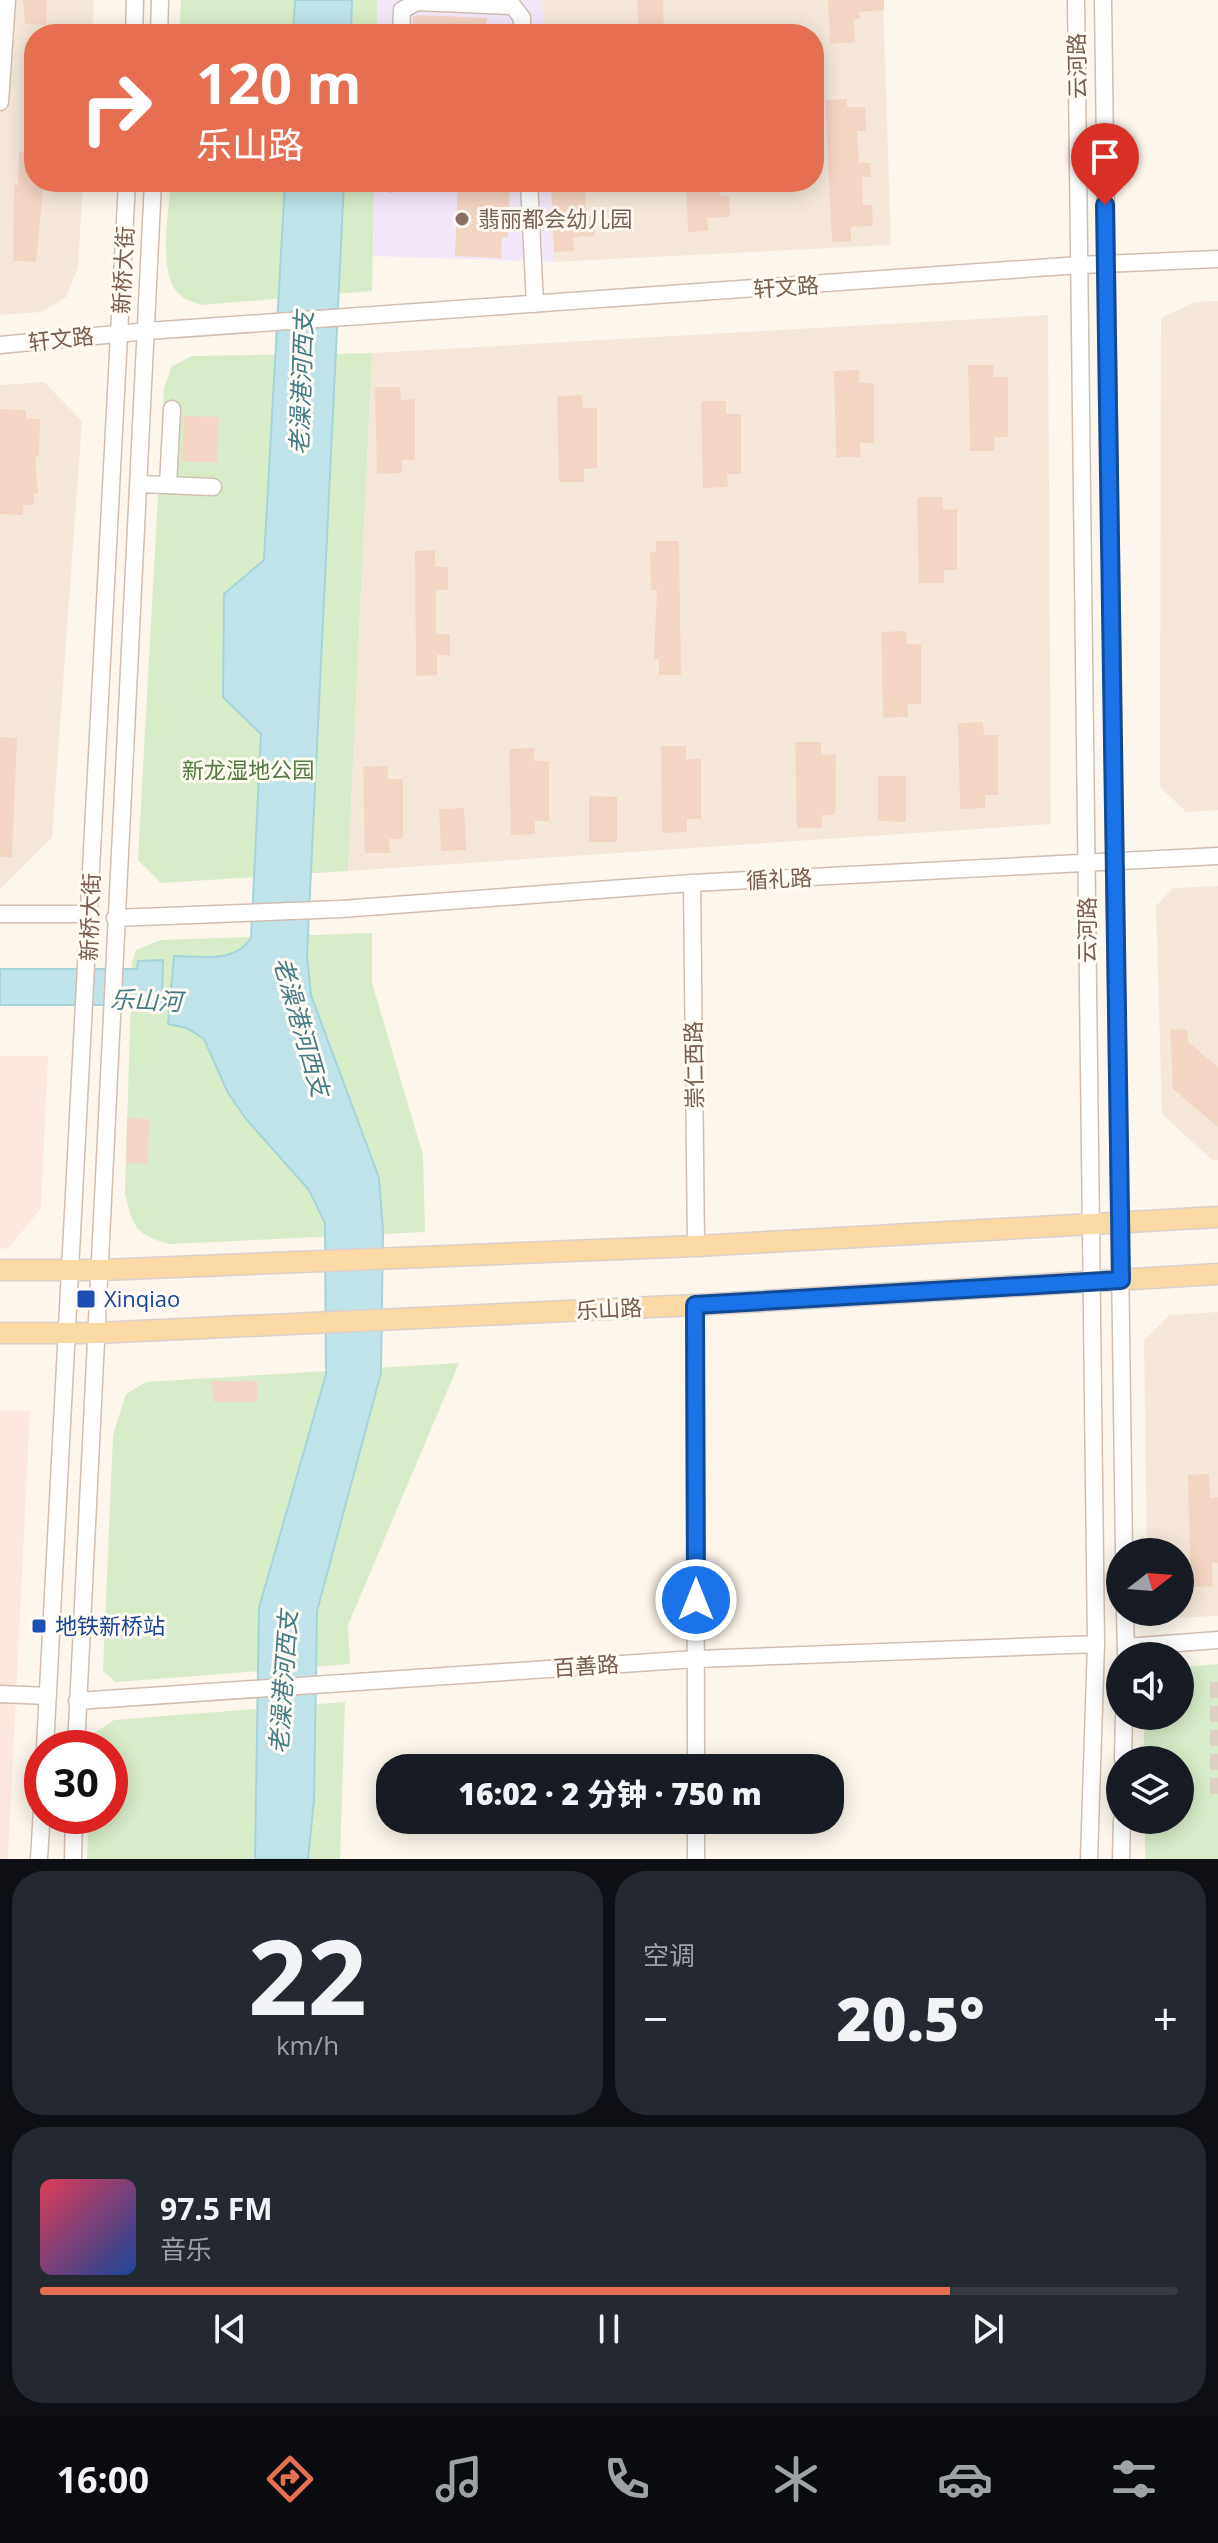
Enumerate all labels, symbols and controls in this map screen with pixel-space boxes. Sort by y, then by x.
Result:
street label: 云河路 [1060,33,1092,99]
text: 120 m [196,44,362,120]
icon: right [64,56,168,160]
text: 乐山路 [196,120,304,169]
pin [1071,123,1139,205]
icon: arrive [1083,135,1127,179]
place label: 翡丽都会幼儿园 [478,203,632,233]
marker: 翡丽都会幼儿园 [453,210,471,228]
street label: 新桥大街 [105,225,139,315]
street label: 轩文路 [752,269,820,303]
water label: 老澡港河西支 [281,307,320,455]
street label: 轩文路 [27,320,95,356]
park label: 新龙湿地公园 [182,754,314,784]
street label: 循礼路 [745,861,813,895]
street label: 新桥大街 [72,872,106,961]
street label: 云河路 [1071,897,1101,963]
water label: 老澡港河西支 [267,953,339,1103]
water label: 乐山河 [109,982,187,1017]
street label: 崇仁西路 [677,1021,709,1109]
place label: Xinqiao [104,1283,180,1313]
marker: Xinqiao [75,1288,97,1310]
street label: 乐山路 [575,1291,643,1325]
north arrow [1106,1538,1194,1626]
map controls [1106,1538,1194,1834]
position arrow [654,1558,738,1642]
water label: 老澡港河西支 [261,1606,304,1755]
place label: 地铁新桥站 [55,1610,165,1640]
marker: 地铁新桥站 [30,1617,48,1635]
button: sound [1106,1642,1194,1730]
street label: 百善路 [552,1648,620,1682]
speed limit sign: 30 [24,1730,128,1834]
button: layers [1106,1746,1194,1834]
text: 16:02 · 2 分钟 · 750 m [458,1773,762,1814]
text: 22 [248,1904,367,2045]
text: 空调 [643,1937,695,1973]
text: 20.5° [836,1977,985,2059]
text: − [643,1988,668,2048]
text: + [1153,1988,1178,2048]
text: km/h [276,2027,339,2063]
text: 97.5 FM [160,2188,273,2229]
text: 音乐 [160,2231,212,2267]
icon: previous [208,2307,252,2351]
icon: pause [587,2307,631,2351]
icon: next [966,2307,1010,2351]
icon: directions [262,2451,318,2507]
icon: music [431,2451,487,2507]
icon: phone [599,2451,655,2507]
icon: climate [768,2451,824,2507]
icon: car [937,2451,993,2507]
icon: filters [1106,2451,1162,2507]
text: 16:00 [56,2455,149,2504]

